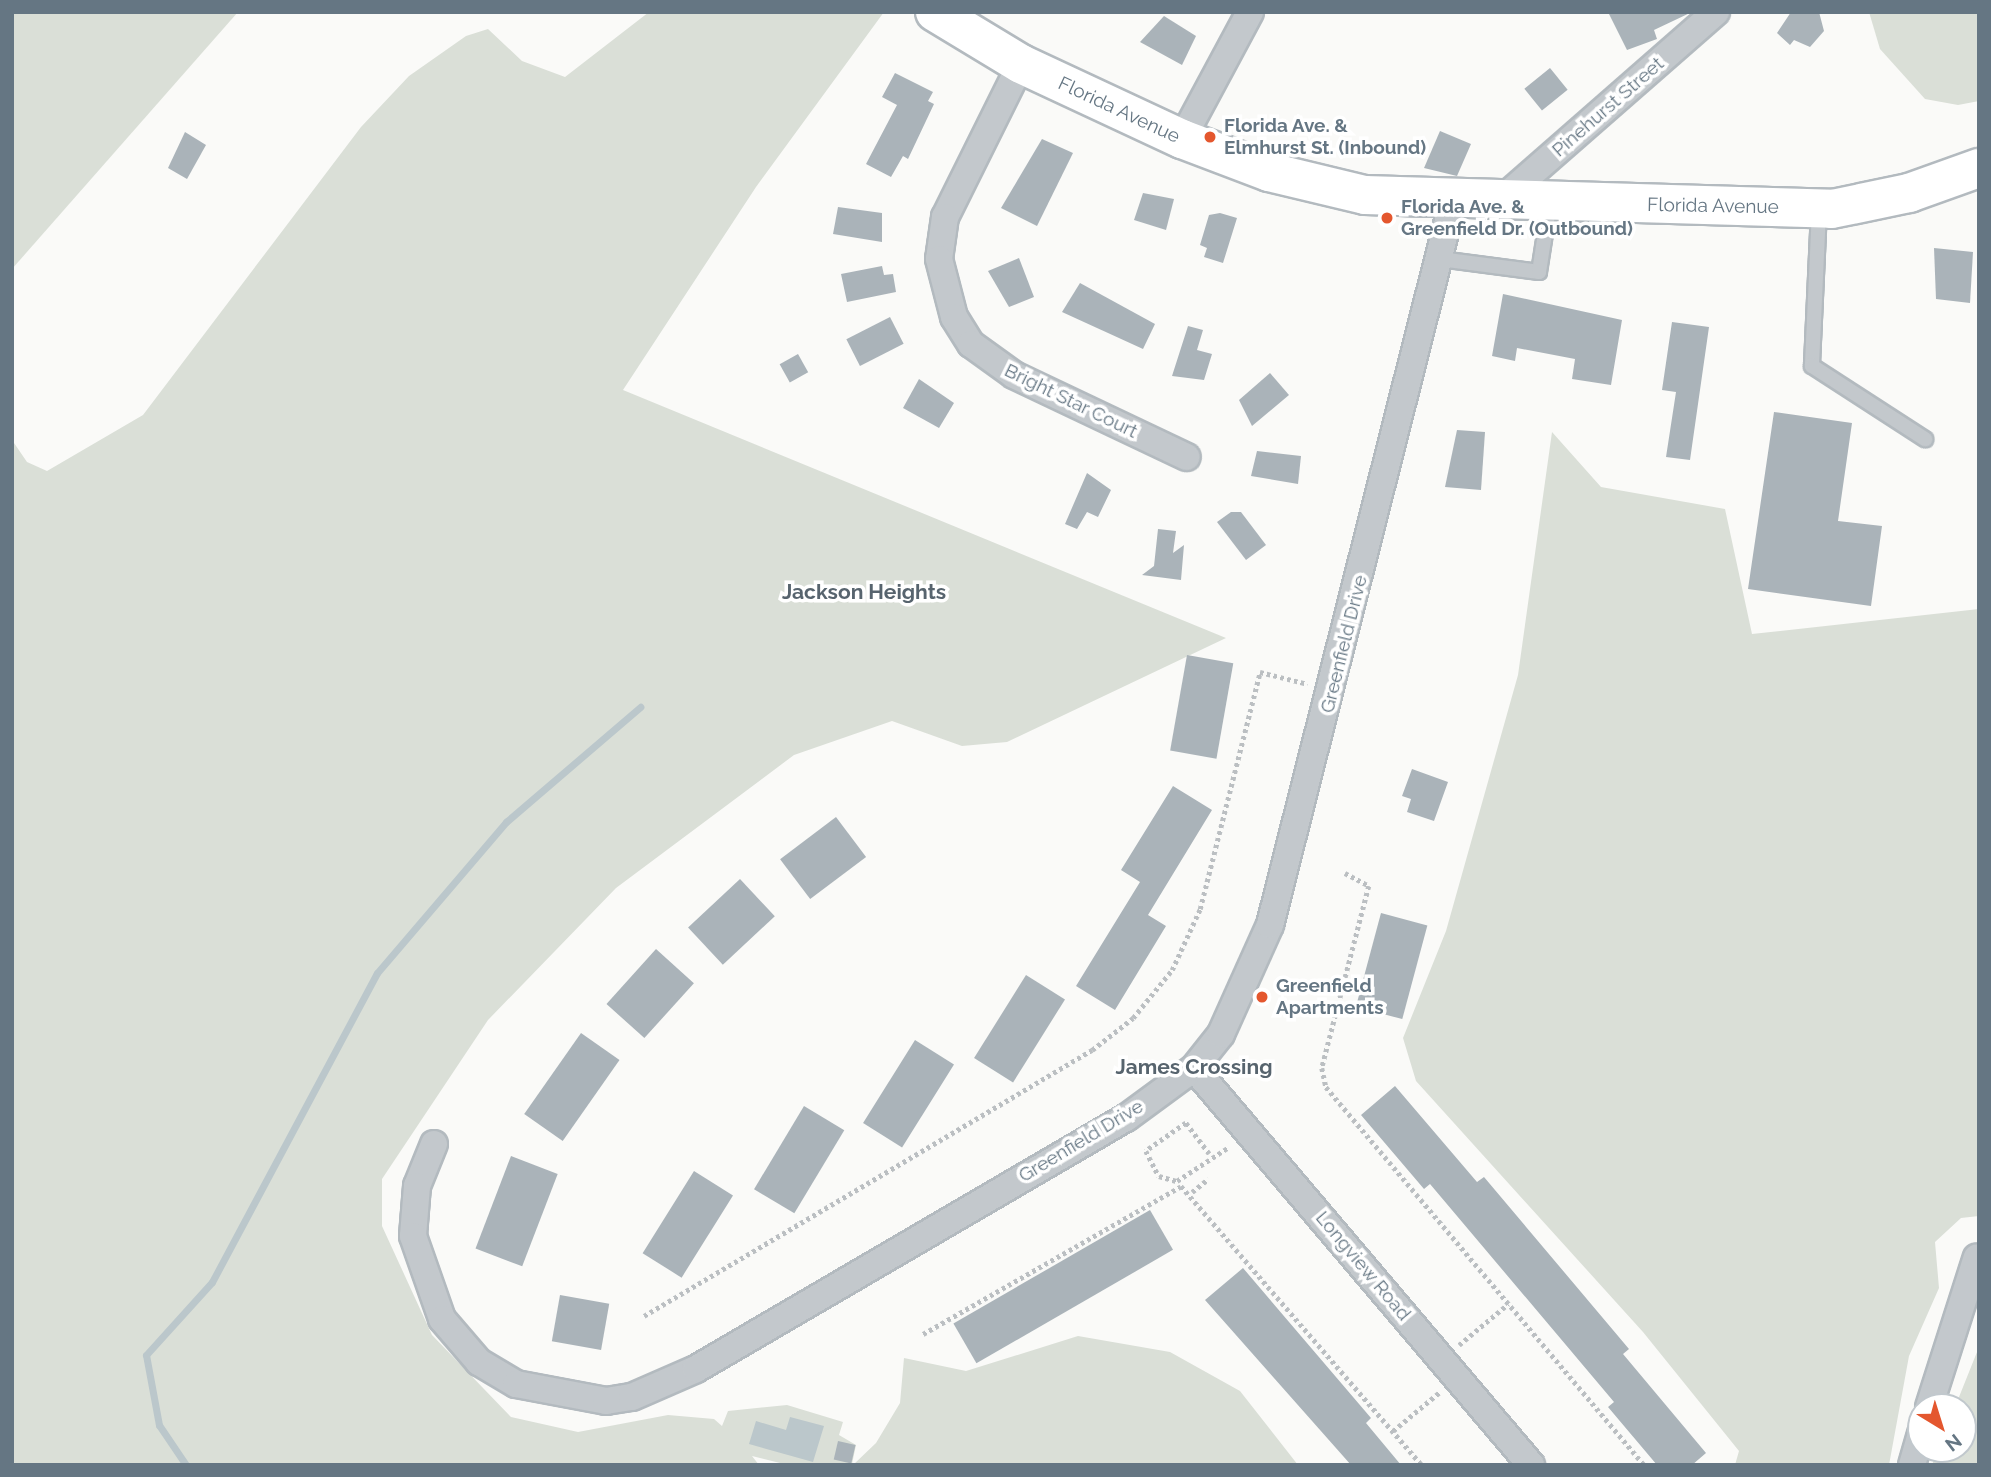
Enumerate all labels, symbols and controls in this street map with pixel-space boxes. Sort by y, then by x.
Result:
street label: Pinehurst Street [1548,52,1668,162]
street label: Florida Avenue [1054,72,1184,148]
place label: Florida Ave. & Elmhurst St. (Inbound) [1224,115,1426,159]
marker: Florida Ave. & Elmhurst St. (Inbound) [1202,129,1218,145]
street label: Florida Avenue [1647,193,1779,219]
place label: Florida Ave. & Greenfield Dr. (Outbound) [1401,196,1633,240]
marker: Florida Ave. & Greenfield Dr. (Outbound) [1379,210,1395,226]
street label: Bright Star Court [1001,359,1141,443]
street label: Greenfield Drive [1316,573,1372,715]
district label: Jackson Heights [782,579,946,605]
place label: Greenfield Apartments [1276,975,1384,1019]
marker: Greenfield Apartments [1254,989,1270,1005]
district label: James Crossing [1116,1054,1272,1080]
street label: Greenfield Drive [1015,1095,1147,1187]
street label: Longview Road [1311,1207,1415,1325]
north arrow [1907,1393,1977,1463]
text: N [1941,1430,1966,1456]

